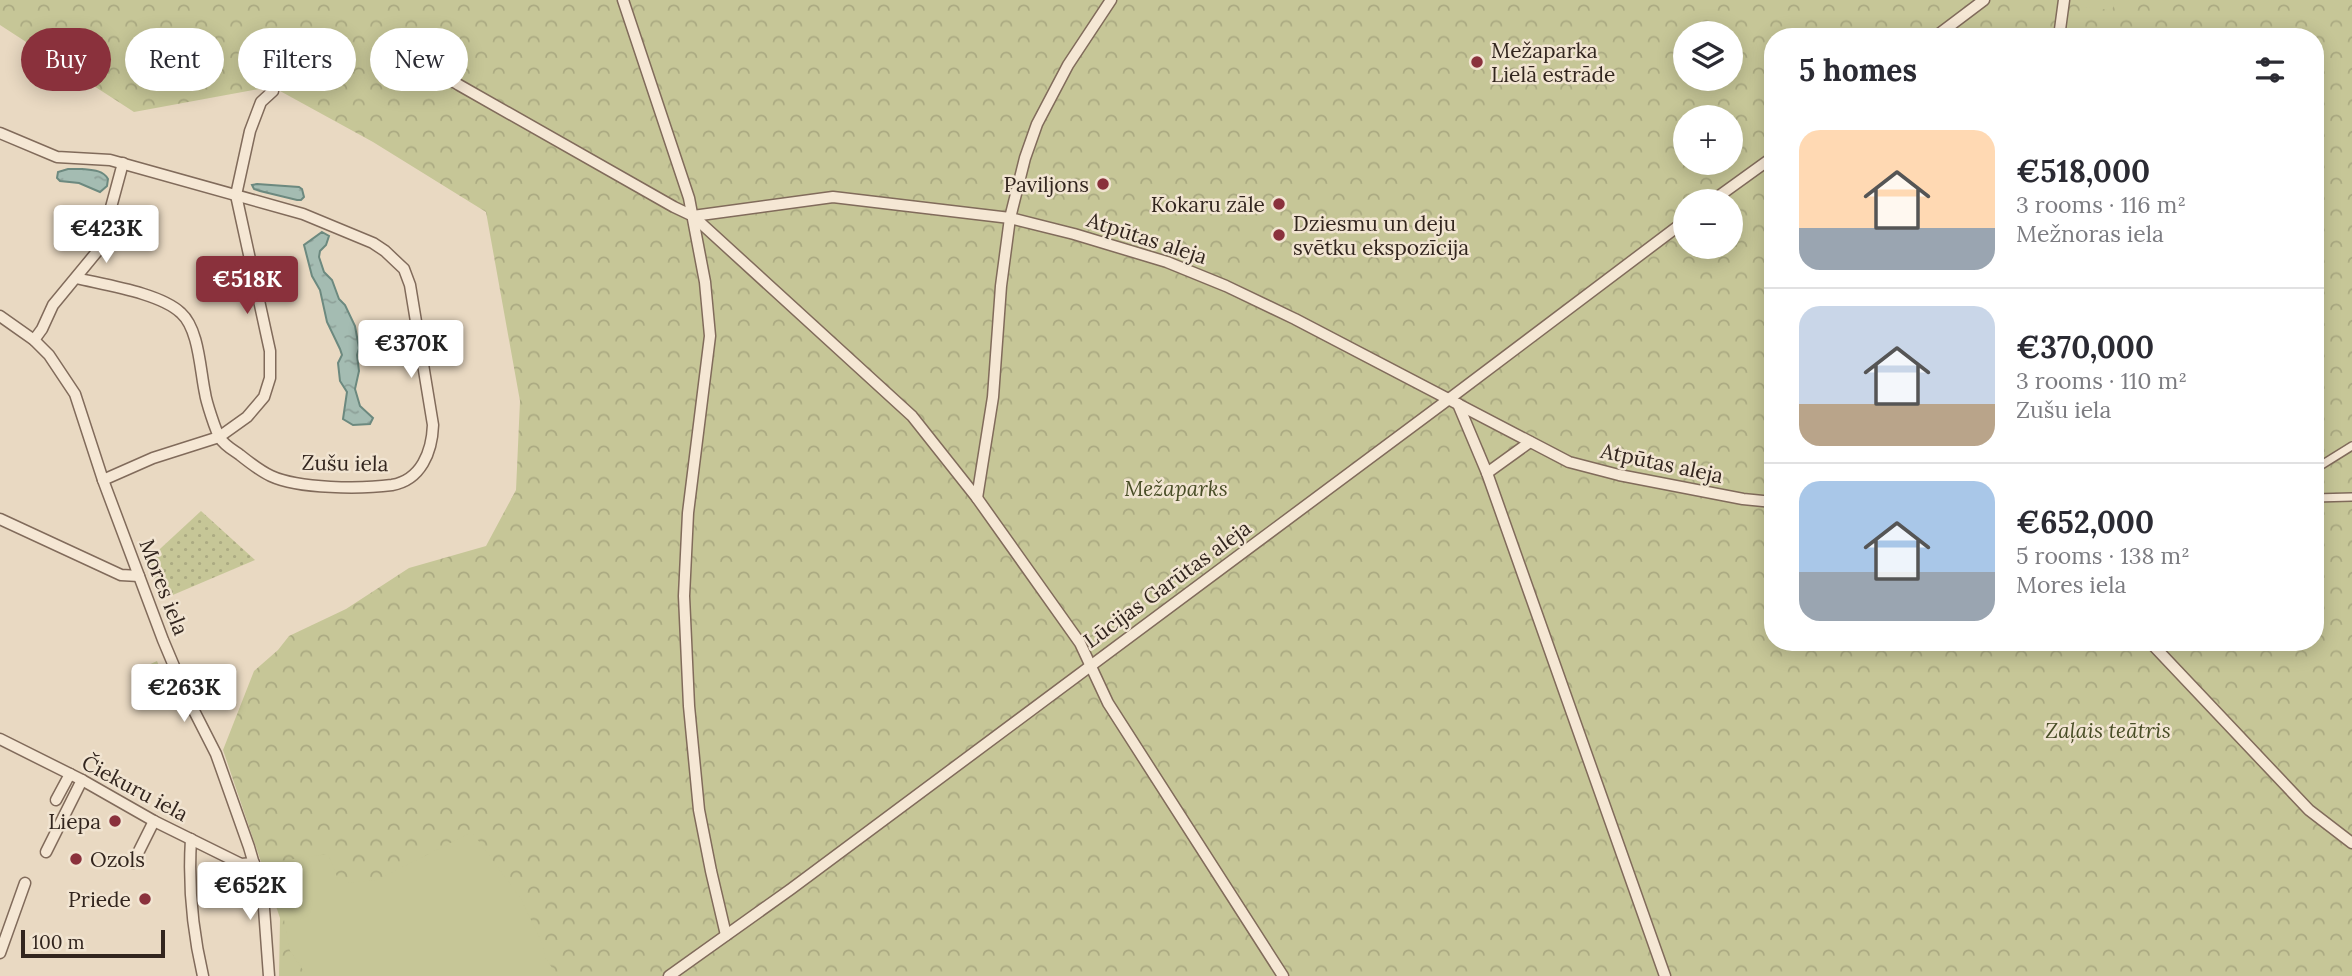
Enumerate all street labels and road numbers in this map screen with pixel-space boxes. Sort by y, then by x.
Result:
street label: Atpūtas aleja [1083,206,1211,270]
street label: Atpūtas aleja [1597,437,1726,489]
street label: Zušu iela [301,449,389,477]
street label: Lūcijas Garūtas aleja [1078,514,1256,654]
street label: Mores iela [133,535,195,639]
street label: Čiekuru iela [77,749,193,827]

